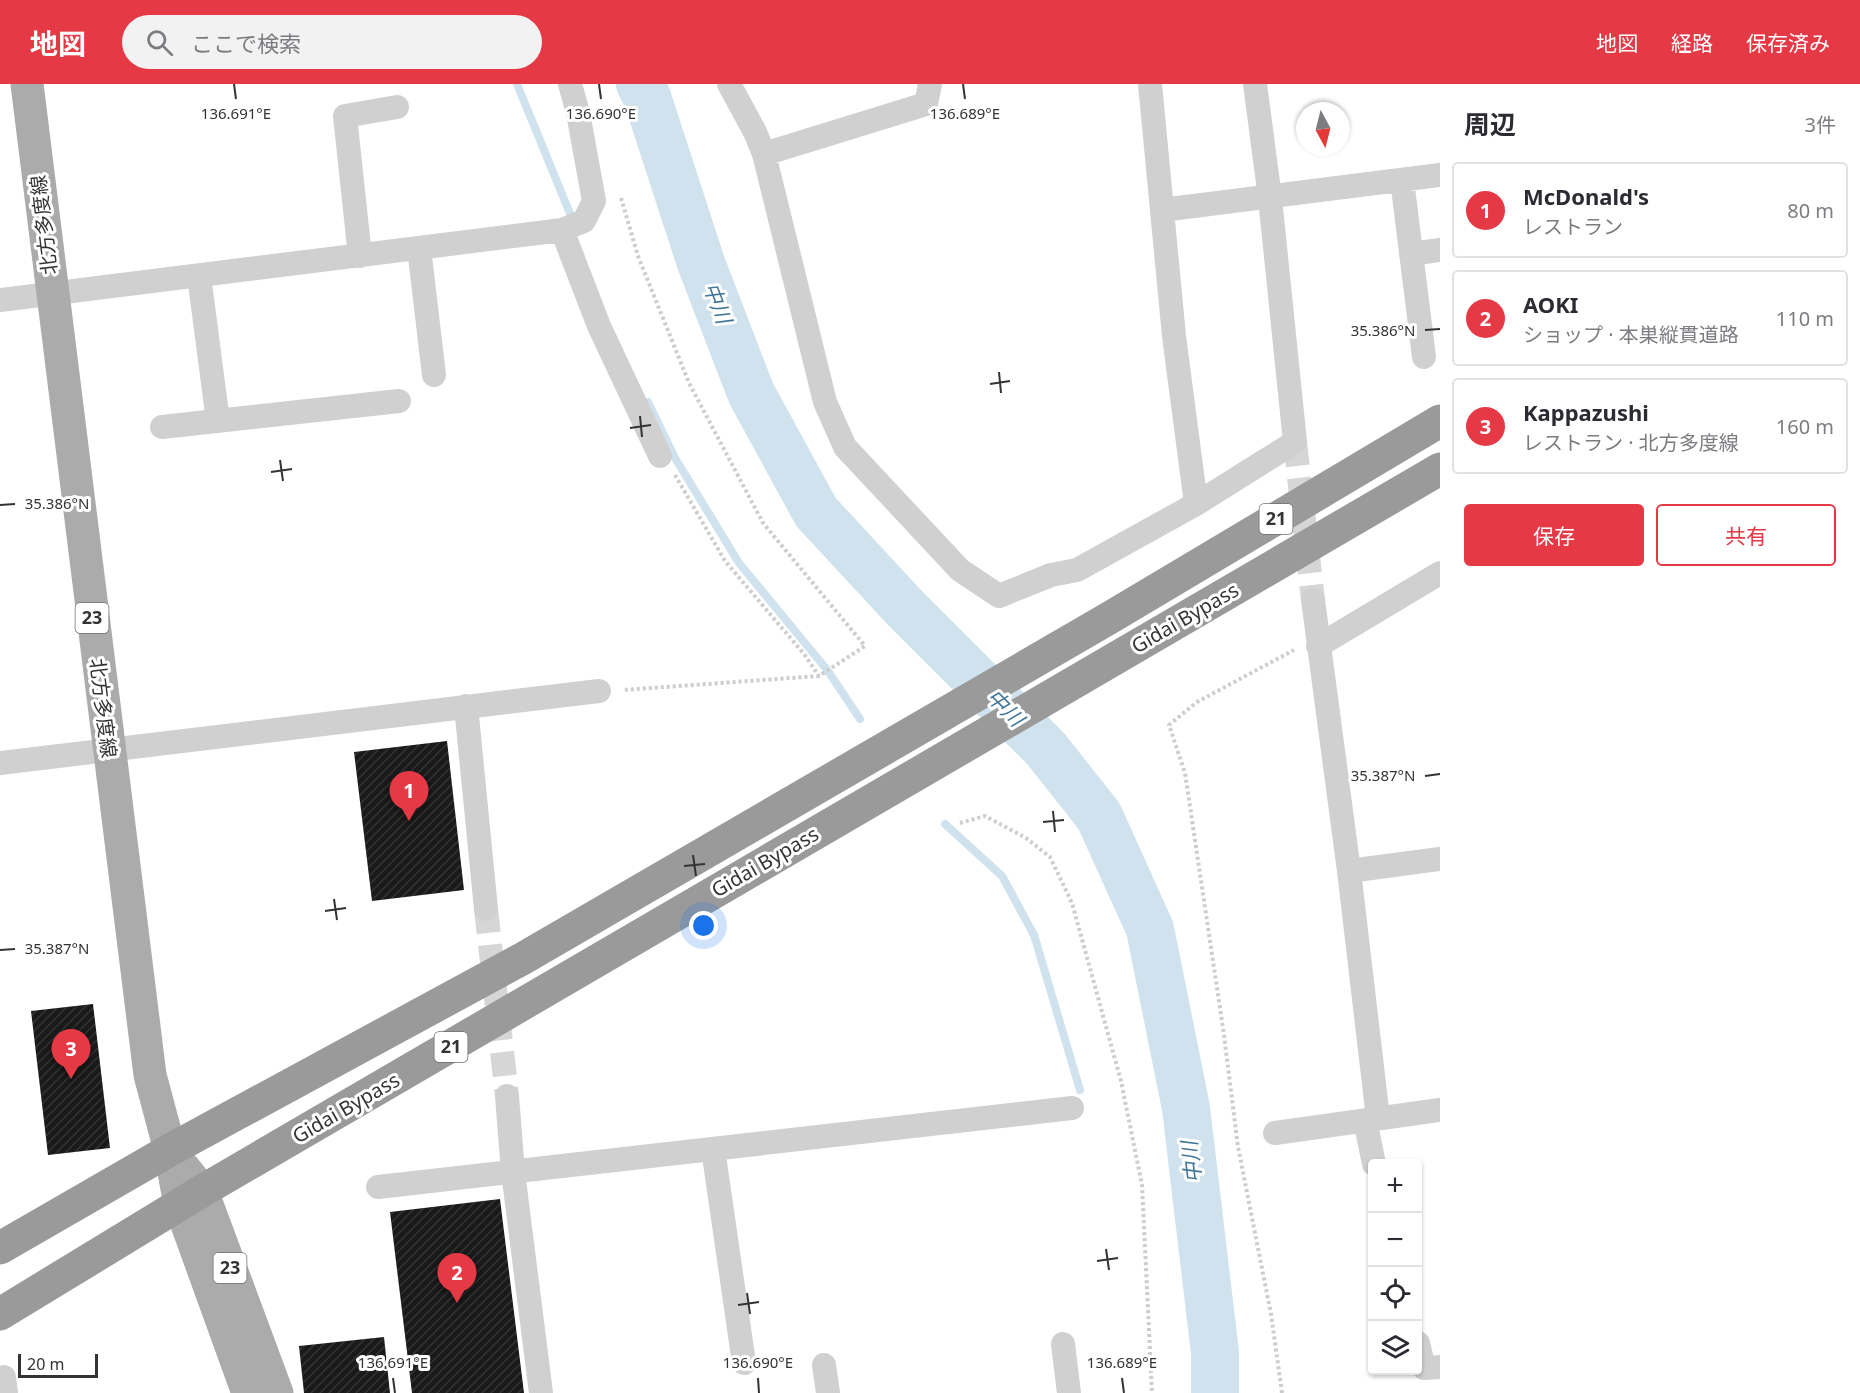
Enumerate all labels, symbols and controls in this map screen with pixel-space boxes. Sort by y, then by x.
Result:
search box [122,15,542,69]
text: 地図 [30,24,86,62]
icon: search [143,26,176,59]
text: ここで検索 [191,28,301,58]
text: 地図 [1596,29,1638,57]
text: 経路 [1671,29,1713,57]
text: 保存済み [1746,29,1830,57]
north arrow [1296,102,1350,156]
text: 136.691°E [201,103,271,123]
text: 136.690°E [566,103,636,123]
text: 136.689°E [930,103,1000,123]
text: 周辺 [1464,106,1516,142]
text: 3件 [1805,111,1836,138]
street label: 北方多度線 [24,174,63,276]
text: McDonald's [1523,181,1649,211]
text: 1 [1480,197,1491,224]
text: 80 m [1787,197,1834,224]
text: レストラン [1523,213,1623,240]
water label: 中川 [697,278,739,329]
text: AOKI [1523,289,1578,319]
text: 2 [1480,305,1491,332]
text: 110 m [1776,305,1834,332]
text: 35.386°N [1351,320,1415,340]
text: ショップ · 本巣縦貫道路 [1523,321,1739,348]
text: Kappazushi [1523,397,1649,427]
text: 3 [1480,413,1491,440]
text: 160 m [1776,413,1834,440]
text: レストラン · 北方多度線 [1523,429,1739,456]
text: 35.386°N [25,493,89,513]
road number: 21 [1260,504,1292,534]
button: 保存 [1464,504,1644,566]
button: 共有 [1656,504,1836,566]
street label: Gidai Bypass [1126,576,1243,659]
road number: 23 [76,603,109,633]
street label: 北方多度線 [84,657,123,759]
water label: 中川 [981,683,1032,733]
text: 35.387°N [1351,765,1415,785]
pin: 1 [390,772,428,821]
street label: Gidai Bypass [706,820,823,903]
your location [689,911,718,940]
text: 35.387°N [25,938,89,958]
pin: 3 [52,1030,90,1079]
road number: 21 [434,1032,468,1062]
street label: Gidai Bypass [287,1066,404,1149]
water label: 中川 [1174,1138,1207,1185]
map controls [1368,1159,1422,1375]
button: + [1368,1159,1422,1213]
button: − [1368,1213,1422,1267]
road number: 23 [214,1253,246,1283]
pin: 2 [438,1254,476,1303]
button: locate [1368,1267,1422,1321]
button: layers [1368,1321,1422,1375]
scale bar [18,1351,98,1378]
text: 136.691°E [358,1352,428,1372]
text: 136.690°E [723,1352,793,1372]
text: 136.689°E [1087,1352,1157,1372]
text: 20 m [27,1353,64,1375]

